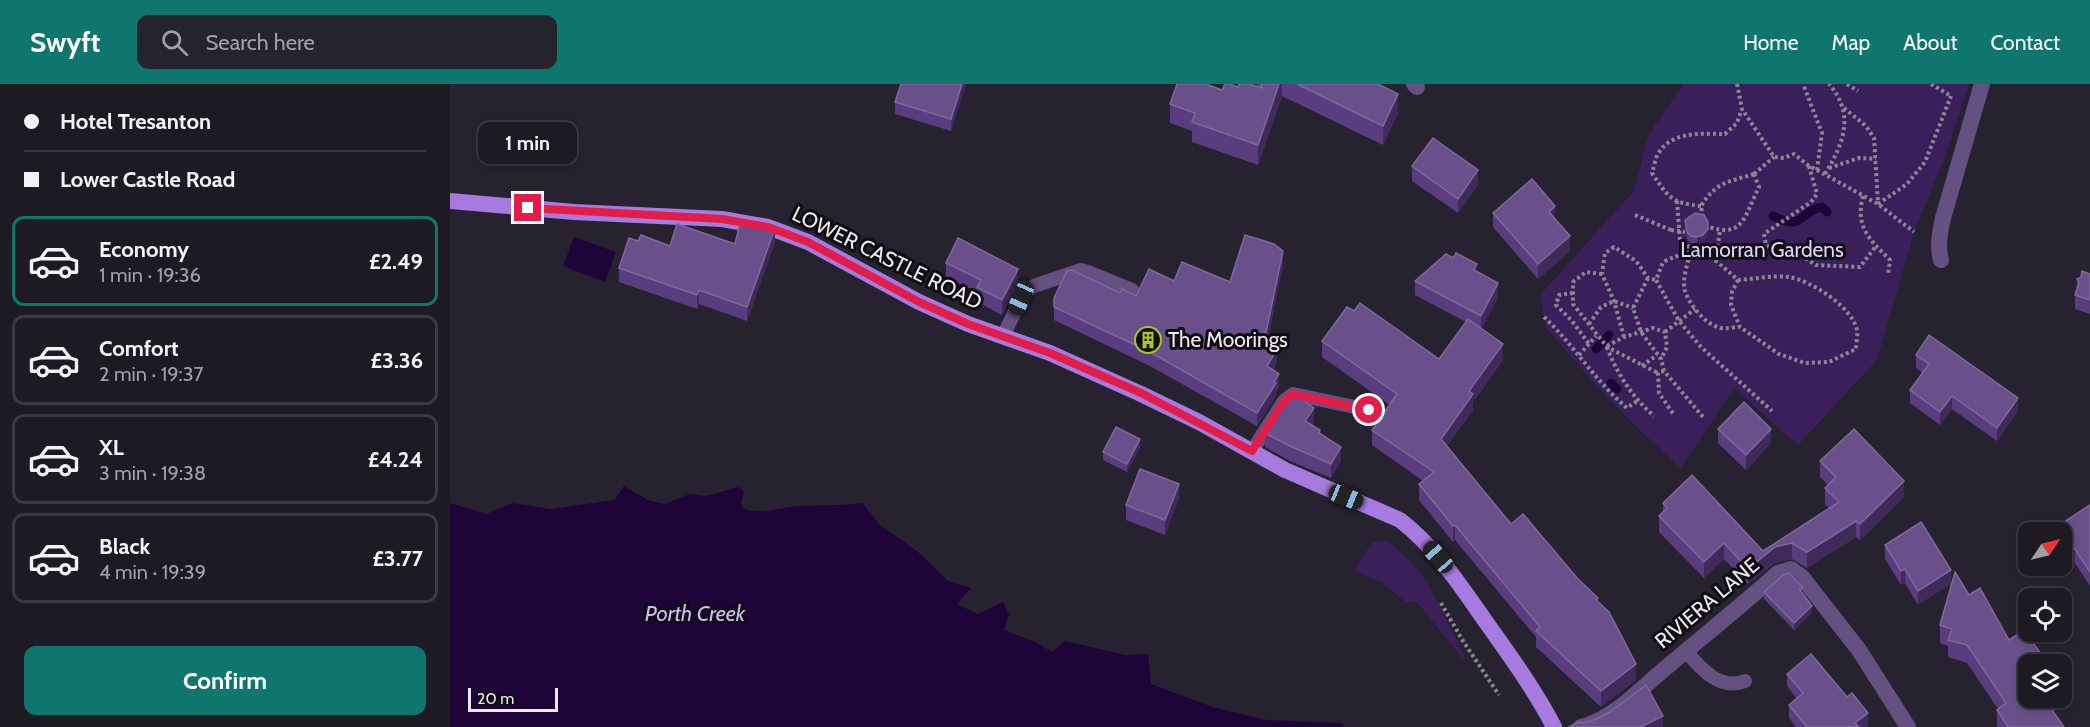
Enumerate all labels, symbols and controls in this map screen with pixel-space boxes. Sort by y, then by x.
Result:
search box [137,15,557,69]
text: Swyft [30,25,101,59]
icon: search [158,26,191,59]
text: Search here [206,29,315,56]
text: Home [1743,30,1799,55]
text: Map [1832,30,1870,55]
text: About [1903,30,1957,55]
text: Contact [1990,30,2060,55]
text: Hotel Tresanton [60,108,211,135]
callout: 1 min [478,121,578,163]
text: 1 min [505,131,550,155]
text: Lower Castle Road [60,166,235,193]
route end [514,194,541,221]
street label: LOWER CASTLE ROAD [788,201,986,314]
icon: car [27,234,81,288]
text: Economy [99,236,189,263]
park label: Lamorran Gardens [1680,237,1844,262]
text: £2.49 [369,248,423,275]
text: 1 min · 19:36 [99,263,201,287]
car [1005,278,1037,318]
building icon: The Moorings [1133,325,1163,355]
place label: The Moorings [1168,327,1288,352]
icon: car [27,333,81,387]
text: Comfort [99,335,178,362]
text: £3.36 [371,347,423,374]
text: 2 min · 19:37 [99,362,204,386]
route start [1355,396,1382,423]
icon: car [27,432,81,486]
text: XL [99,434,124,461]
text: £4.24 [368,446,423,473]
text: 3 min · 19:38 [99,461,206,485]
car [1326,482,1366,512]
north arrow [2018,522,2072,576]
map controls [2018,522,2072,708]
icon: car [27,531,81,585]
text: Black [99,533,150,560]
car [1419,538,1457,576]
text: £3.77 [372,545,423,572]
street label: RIVIERA LANE [1650,552,1764,653]
text: 4 min · 19:39 [99,560,206,584]
button: locate [2018,588,2072,642]
water label: Porth Creek [645,600,746,627]
button: Confirm [24,646,426,715]
button: layers [2018,654,2072,708]
scale bar [468,685,558,712]
text: 20 m [477,689,514,708]

